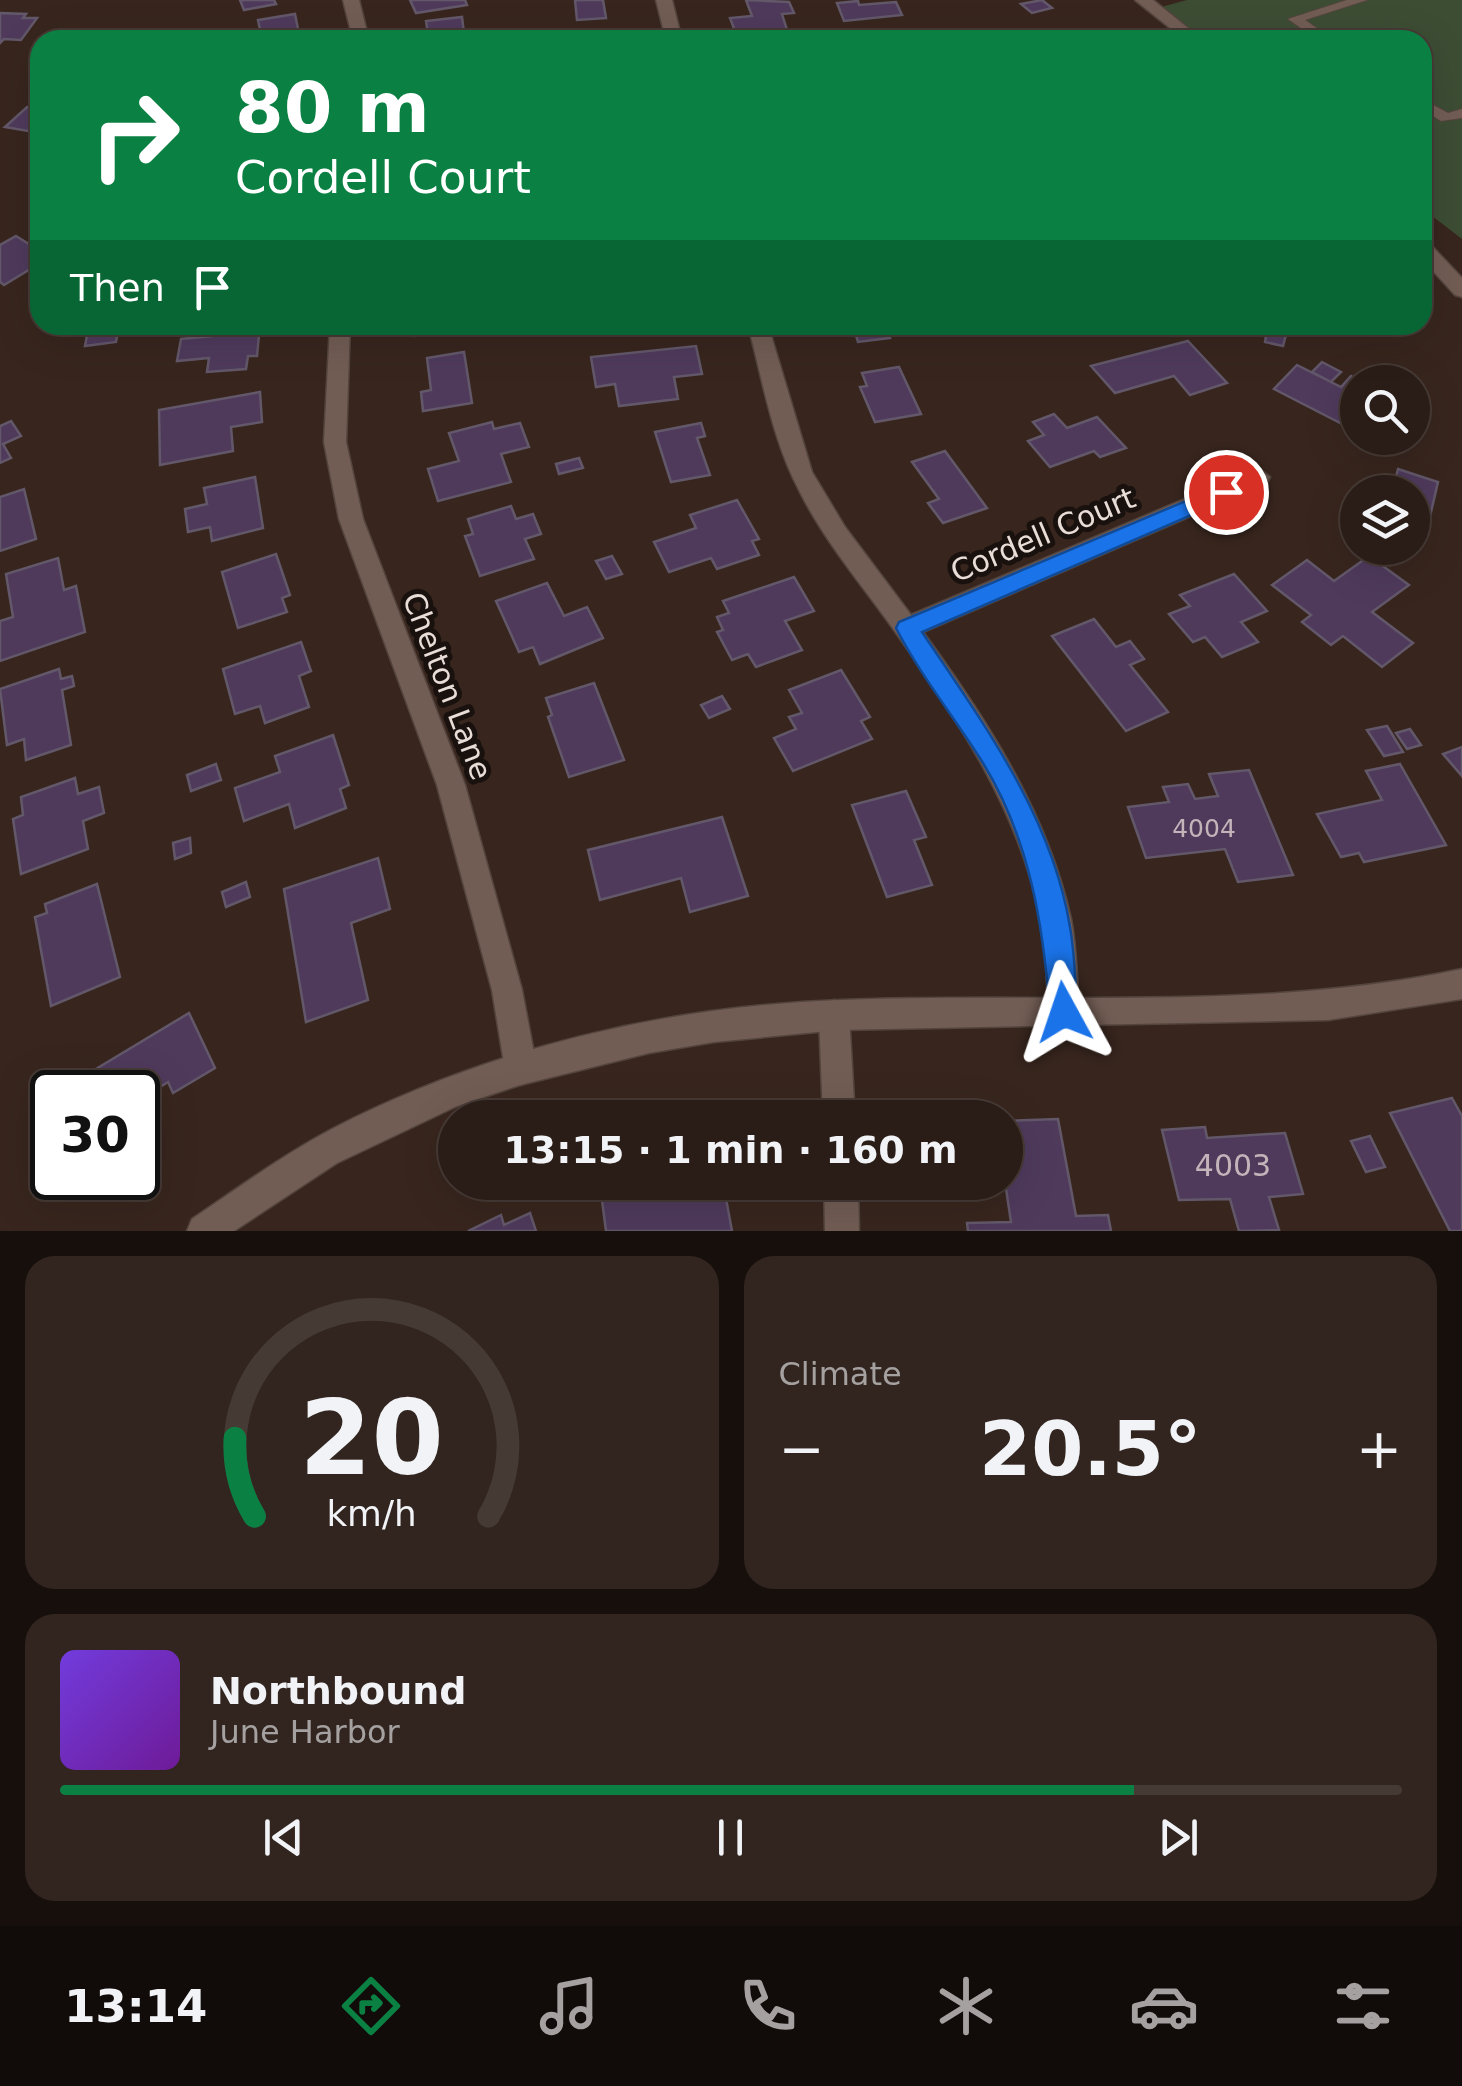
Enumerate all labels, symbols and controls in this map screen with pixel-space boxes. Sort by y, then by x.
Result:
text: 80 m [235,67,430,149]
icon: right [70,70,200,200]
text: Cordell Court [235,151,531,204]
icon: arrive [185,260,240,315]
text: Then [70,266,165,310]
map controls [1340,365,1430,565]
button: search [1340,365,1430,455]
pin [1184,450,1269,535]
icon: arrive [1199,465,1254,520]
button: layers [1340,475,1430,565]
street label: Cordell Court [945,480,1141,589]
street label: Chelton Lane [396,587,499,785]
house number: 4004 [1172,814,1236,843]
position arrow [1012,960,1116,1064]
speed limit sign: 30 [30,1070,160,1200]
text: 13:15 · 1 min · 160 m [503,1128,958,1172]
house number: 4003 [1195,1148,1271,1183]
text: Climate [779,1355,902,1393]
text: 20 [299,1377,444,1499]
text: 20.5° [979,1405,1202,1493]
text: − [779,1417,825,1481]
text: + [1356,1417,1402,1481]
text: km/h [327,1493,417,1534]
text: Northbound [210,1669,466,1713]
text: June Harbor [210,1713,400,1751]
icon: previous [256,1810,311,1865]
icon: pause [703,1810,758,1865]
icon: next [1151,1810,1206,1865]
icon: directions [336,1971,406,2041]
icon: music [534,1971,604,2041]
icon: phone [733,1971,803,2041]
icon: climate [931,1971,1001,2041]
icon: car [1129,1971,1199,2041]
icon: filters [1328,1971,1398,2041]
text: 13:14 [64,1980,207,2033]

